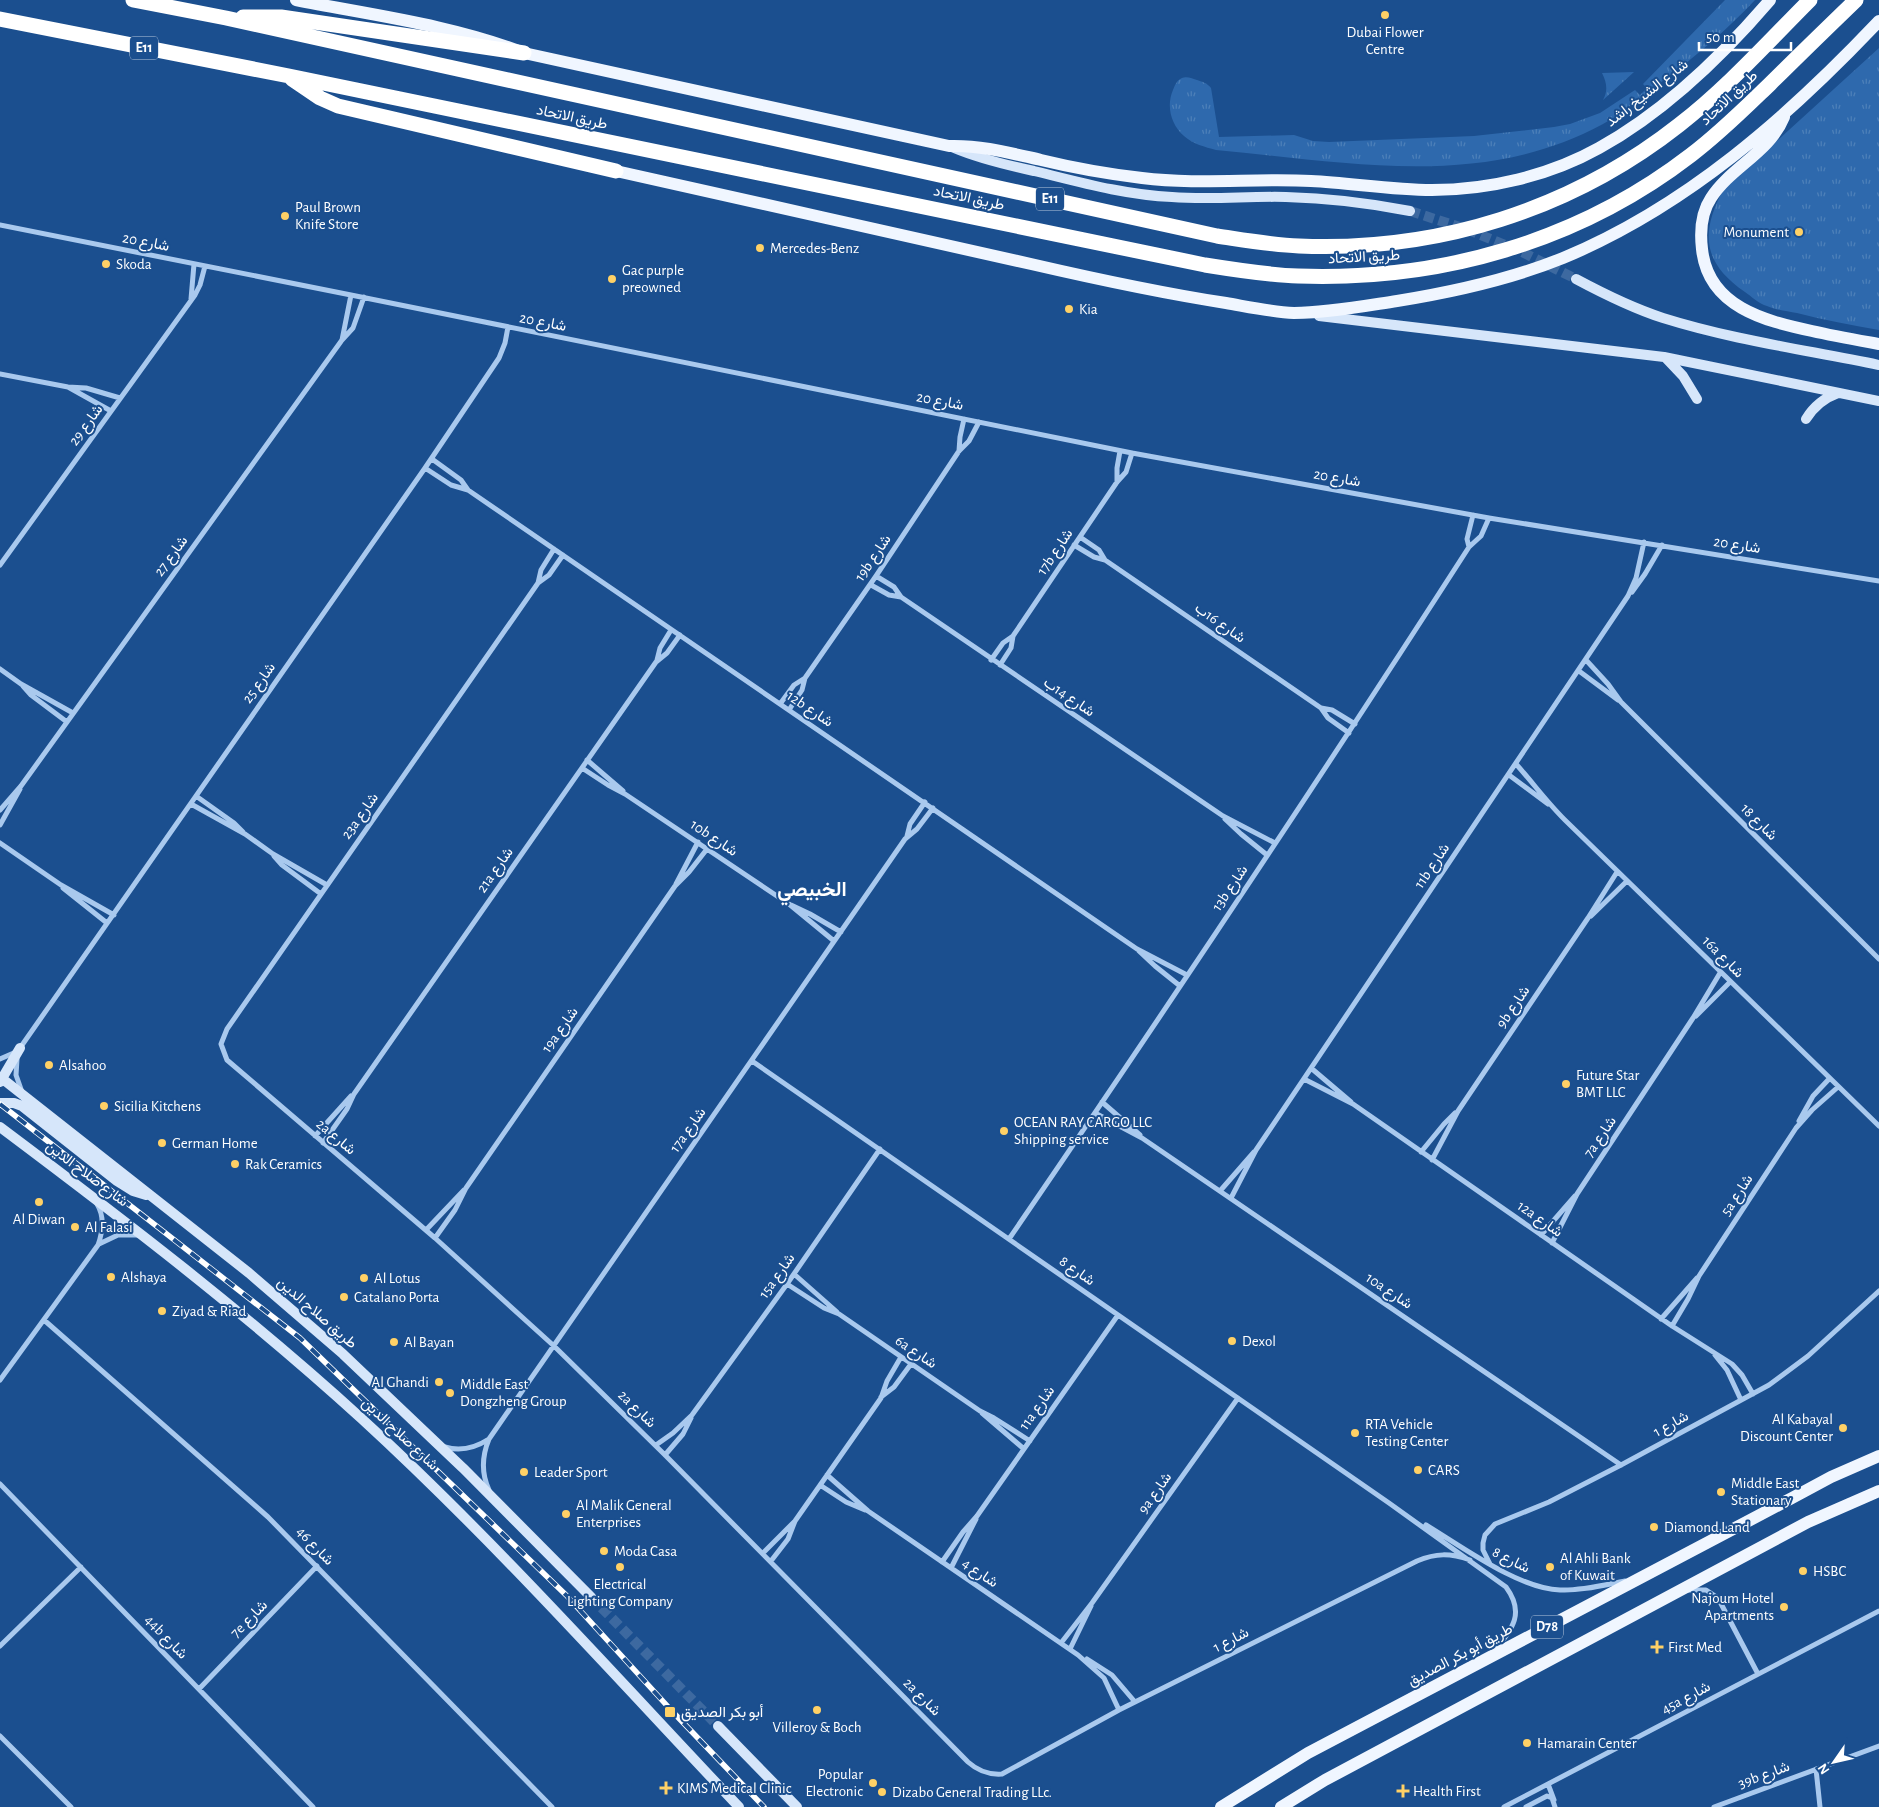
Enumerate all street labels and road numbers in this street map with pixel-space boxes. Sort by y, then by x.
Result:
road number: E11 [130,36,158,59]
street label: شارع الشيخ راشد [1603,56,1693,132]
street label: طريق الاتحاد [1697,68,1762,130]
street label: طريق الاتحاد [535,102,609,134]
street label: طريق الاتحاد [932,183,1006,215]
road number: E11 [1036,188,1064,210]
street label: شارع 20 [121,230,171,257]
street label: طريق الاتحاد [1328,248,1401,268]
street label: شارع 20 [518,310,568,337]
street label: شارع 20 [915,389,965,416]
street label: شارع 29 [66,402,108,450]
street label: شارع 20 [1312,466,1362,492]
street label: 17b شارع [1034,526,1078,579]
street label: 19b شارع [852,532,896,586]
street label: شارع 27 [151,533,193,581]
street label: شارع 20 [1712,534,1762,559]
street label: شارع 16ب [1190,600,1248,648]
street label: شارع 25 [240,660,281,708]
street label: شارع 14ب [1039,675,1097,722]
street label: 12b شارع [782,688,836,732]
street label: 23a شارع [339,790,384,844]
street label: شارع 18 [1736,801,1780,845]
street label: 10b شارع [686,817,740,862]
street label: 11b شارع [1412,841,1455,893]
street label: 21a شارع [474,844,518,897]
street label: 13b شارع [1209,862,1253,915]
street label: 16a شارع [1697,933,1747,983]
street label: 9b شارع [1494,983,1535,1033]
street label: 19a شارع [539,1004,584,1057]
street label: 17a شارع [667,1105,711,1157]
street label: 7a شارع [1581,1114,1622,1162]
street label: 2a شارع [311,1116,359,1160]
street label: شارع صلاح الدين [41,1138,131,1212]
street label: 5a شارع [1718,1172,1758,1220]
street label: 12a شارع [1513,1198,1566,1242]
street label: 15a شارع [756,1251,800,1303]
street label: شارع 8 [1055,1253,1098,1291]
street label: 10a شارع [1361,1270,1415,1315]
street label: طريق صلاح الدين [272,1274,360,1354]
street label: 6a شارع [891,1333,940,1374]
street label: 11a شارع [1017,1383,1060,1434]
street label: 2a شارع [613,1387,659,1433]
street label: شارع صلاح الدين [357,1395,441,1475]
street label: شارع 1 [1651,1408,1693,1442]
street label: 9a شارع [1135,1469,1177,1518]
street label: شارع 46 [291,1524,337,1570]
street label: شارع 8 [1489,1544,1532,1578]
street label: شارع 4 [958,1556,1001,1593]
street label: 7e شارع [228,1597,273,1643]
street label: 44b شارع [139,1612,191,1664]
road number: D78 [1531,1615,1563,1638]
street label: طريق أبو بكر الصديق [1405,1620,1516,1691]
street label: شارع 1 [1211,1625,1253,1658]
street label: 2a شارع [898,1675,944,1721]
street label: 45a شارع [1659,1679,1715,1720]
street label: 39b شارع [1736,1759,1793,1794]

